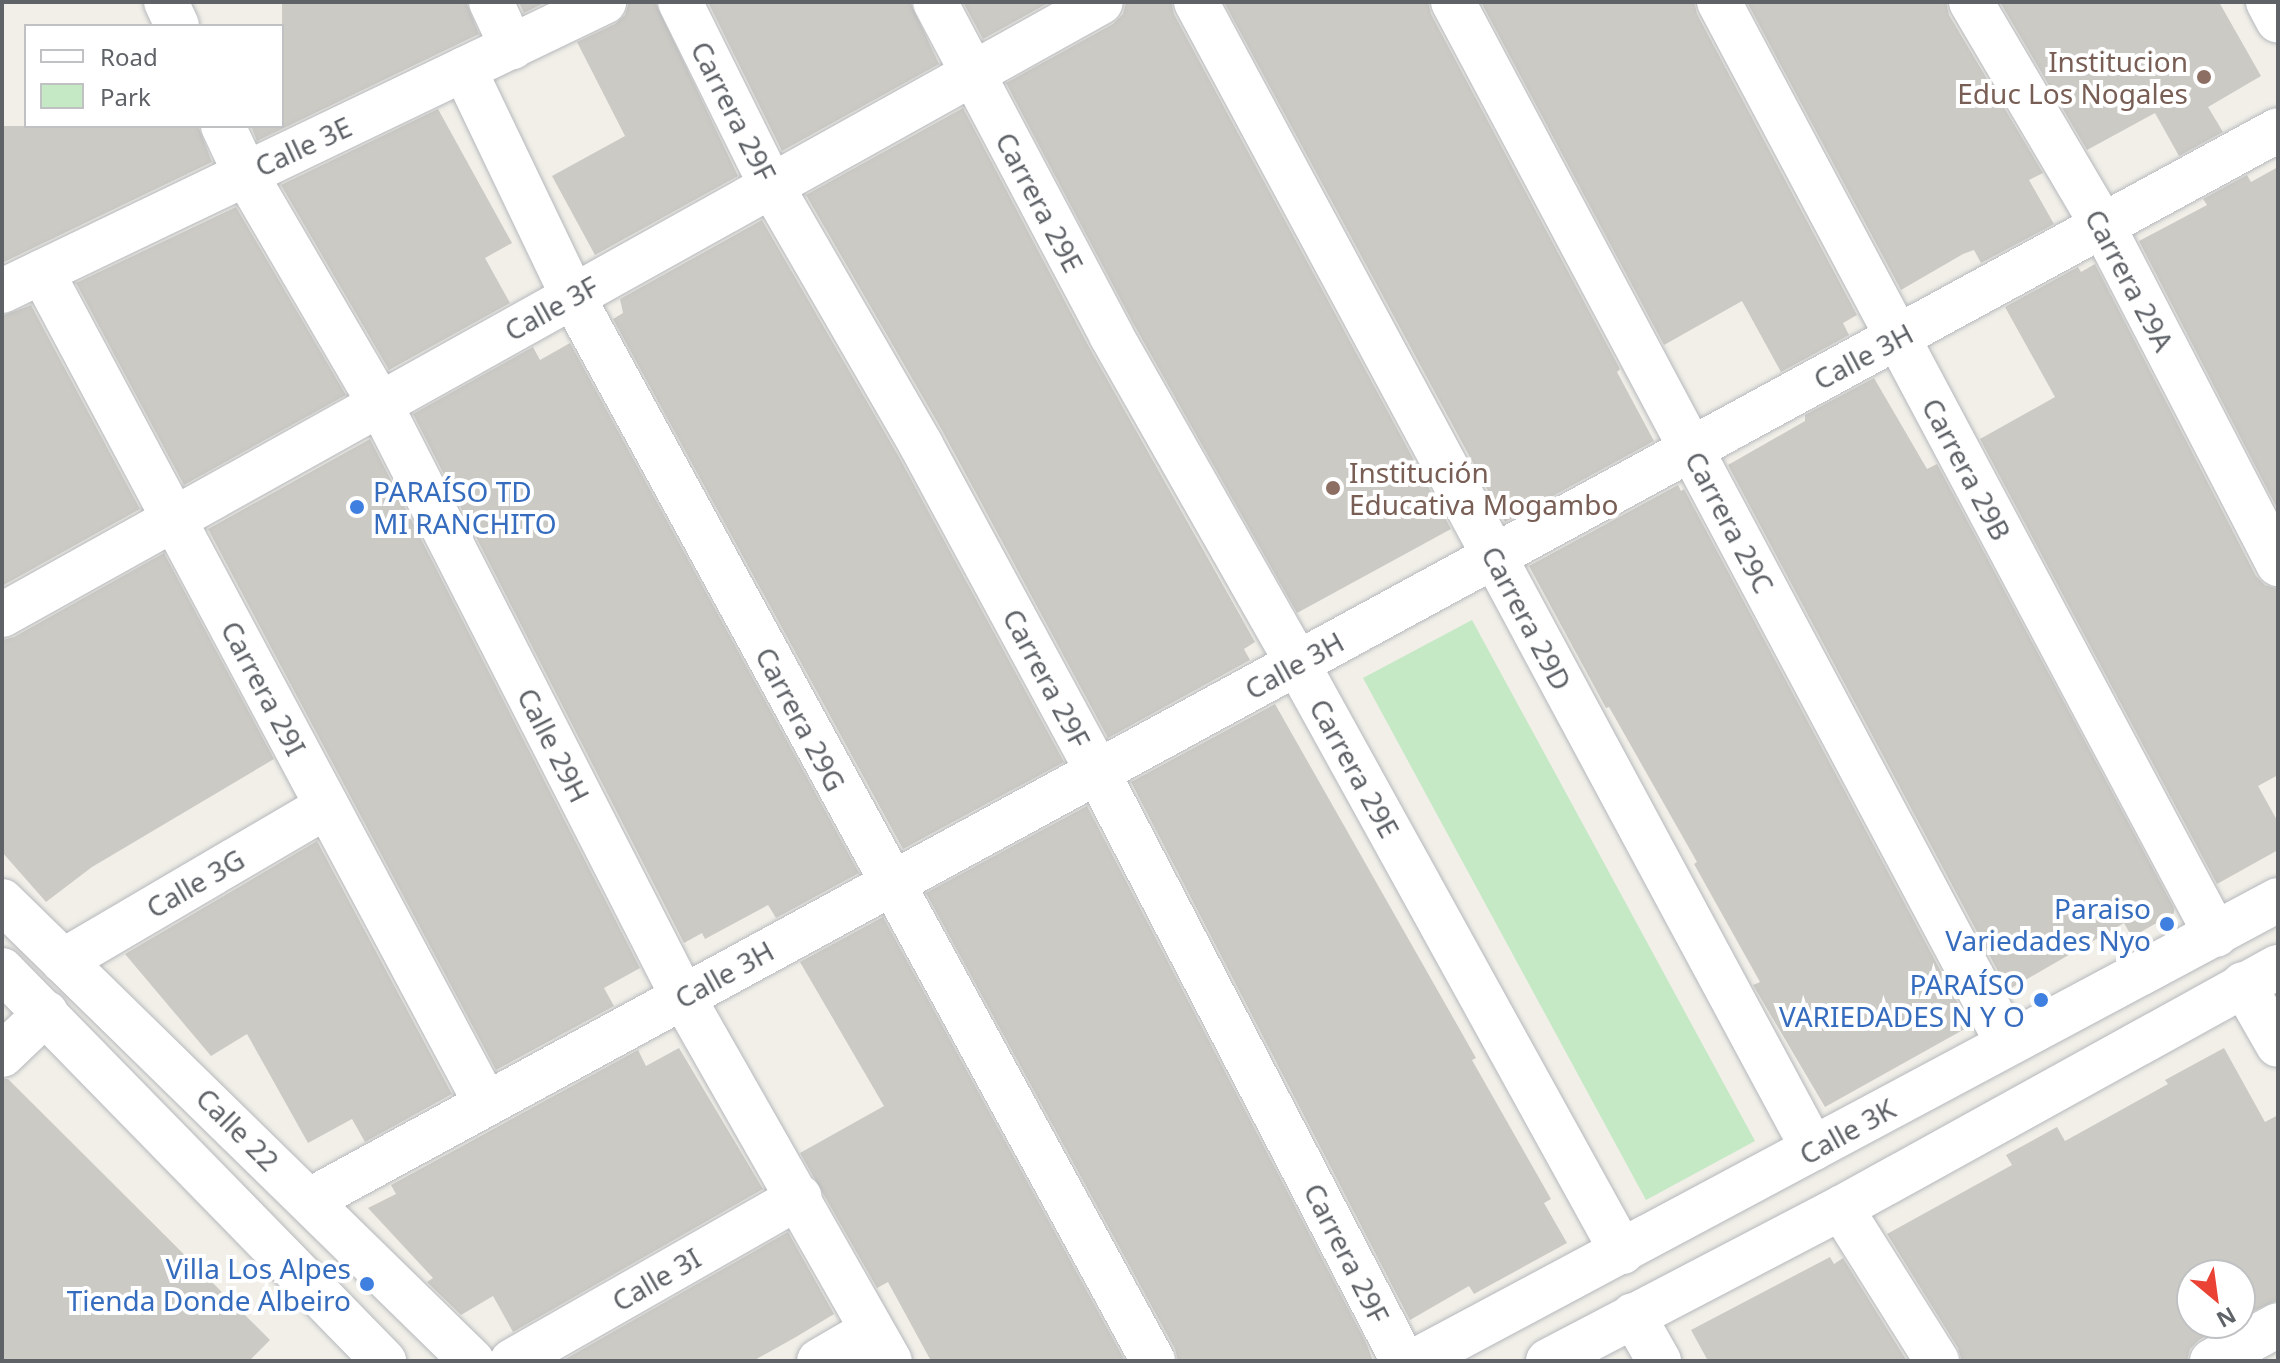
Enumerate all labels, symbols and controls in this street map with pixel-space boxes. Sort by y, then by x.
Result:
legend [24,24,284,128]
street label: Carrera 29F [684,36,784,186]
text: Road [100,40,158,73]
place label: Institucion Educ Los Nogales [1957,44,2188,110]
marker: Institucion Educ Los Nogales [2195,68,2213,86]
text: Park [100,80,151,113]
street label: Calle 3E [249,109,357,183]
street label: Carrera 29E [989,126,1091,278]
street label: Carrera 29A [2079,203,2181,357]
street label: Calle 3F [498,269,604,347]
street label: Calle 3H [1808,316,1918,396]
street label: Carrera 29B [1916,392,2018,546]
street label: Carrera 29C [1679,445,1781,599]
place label: Institución Educativa Mogambo [1349,455,1618,521]
place label: PARAÍSO TD MI RANCHITO [373,474,557,540]
marker: Institución Educativa Mogambo [1324,479,1342,497]
marker: PARAÍSO TD MI RANCHITO [348,498,366,516]
street label: Carrera 29D [1475,540,1579,696]
street label: Carrera 29F [996,603,1098,753]
street label: Carrera 29I [215,615,313,761]
street label: Calle 3H [1239,624,1349,706]
street label: Carrera 29G [749,641,853,797]
street label: Calle 29H [511,682,597,808]
street label: Carrera 29E [1303,693,1407,843]
street label: Calle 3G [140,842,250,924]
place label: Paraiso Variedades Nyo [1945,891,2151,957]
marker: Paraiso Variedades Nyo [2158,915,2176,933]
street label: Calle 3H [669,933,779,1015]
place label: PARAÍSO VARIEDADES N Y O [1779,967,2025,1033]
marker: PARAÍSO VARIEDADES N Y O [2032,991,2050,1009]
street label: Calle 22 [190,1081,286,1177]
street label: Calle 3K [1793,1091,1901,1171]
street label: Carrera 29F [1297,1178,1397,1328]
street label: Calle 3I [606,1240,706,1318]
place label: Villa Los Alpes Tienda Donde Albeiro [67,1251,351,1317]
north arrow [2176,1259,2256,1339]
marker: Villa Los Alpes Tienda Donde Albeiro [358,1275,376,1293]
text: N [2212,1301,2242,1336]

